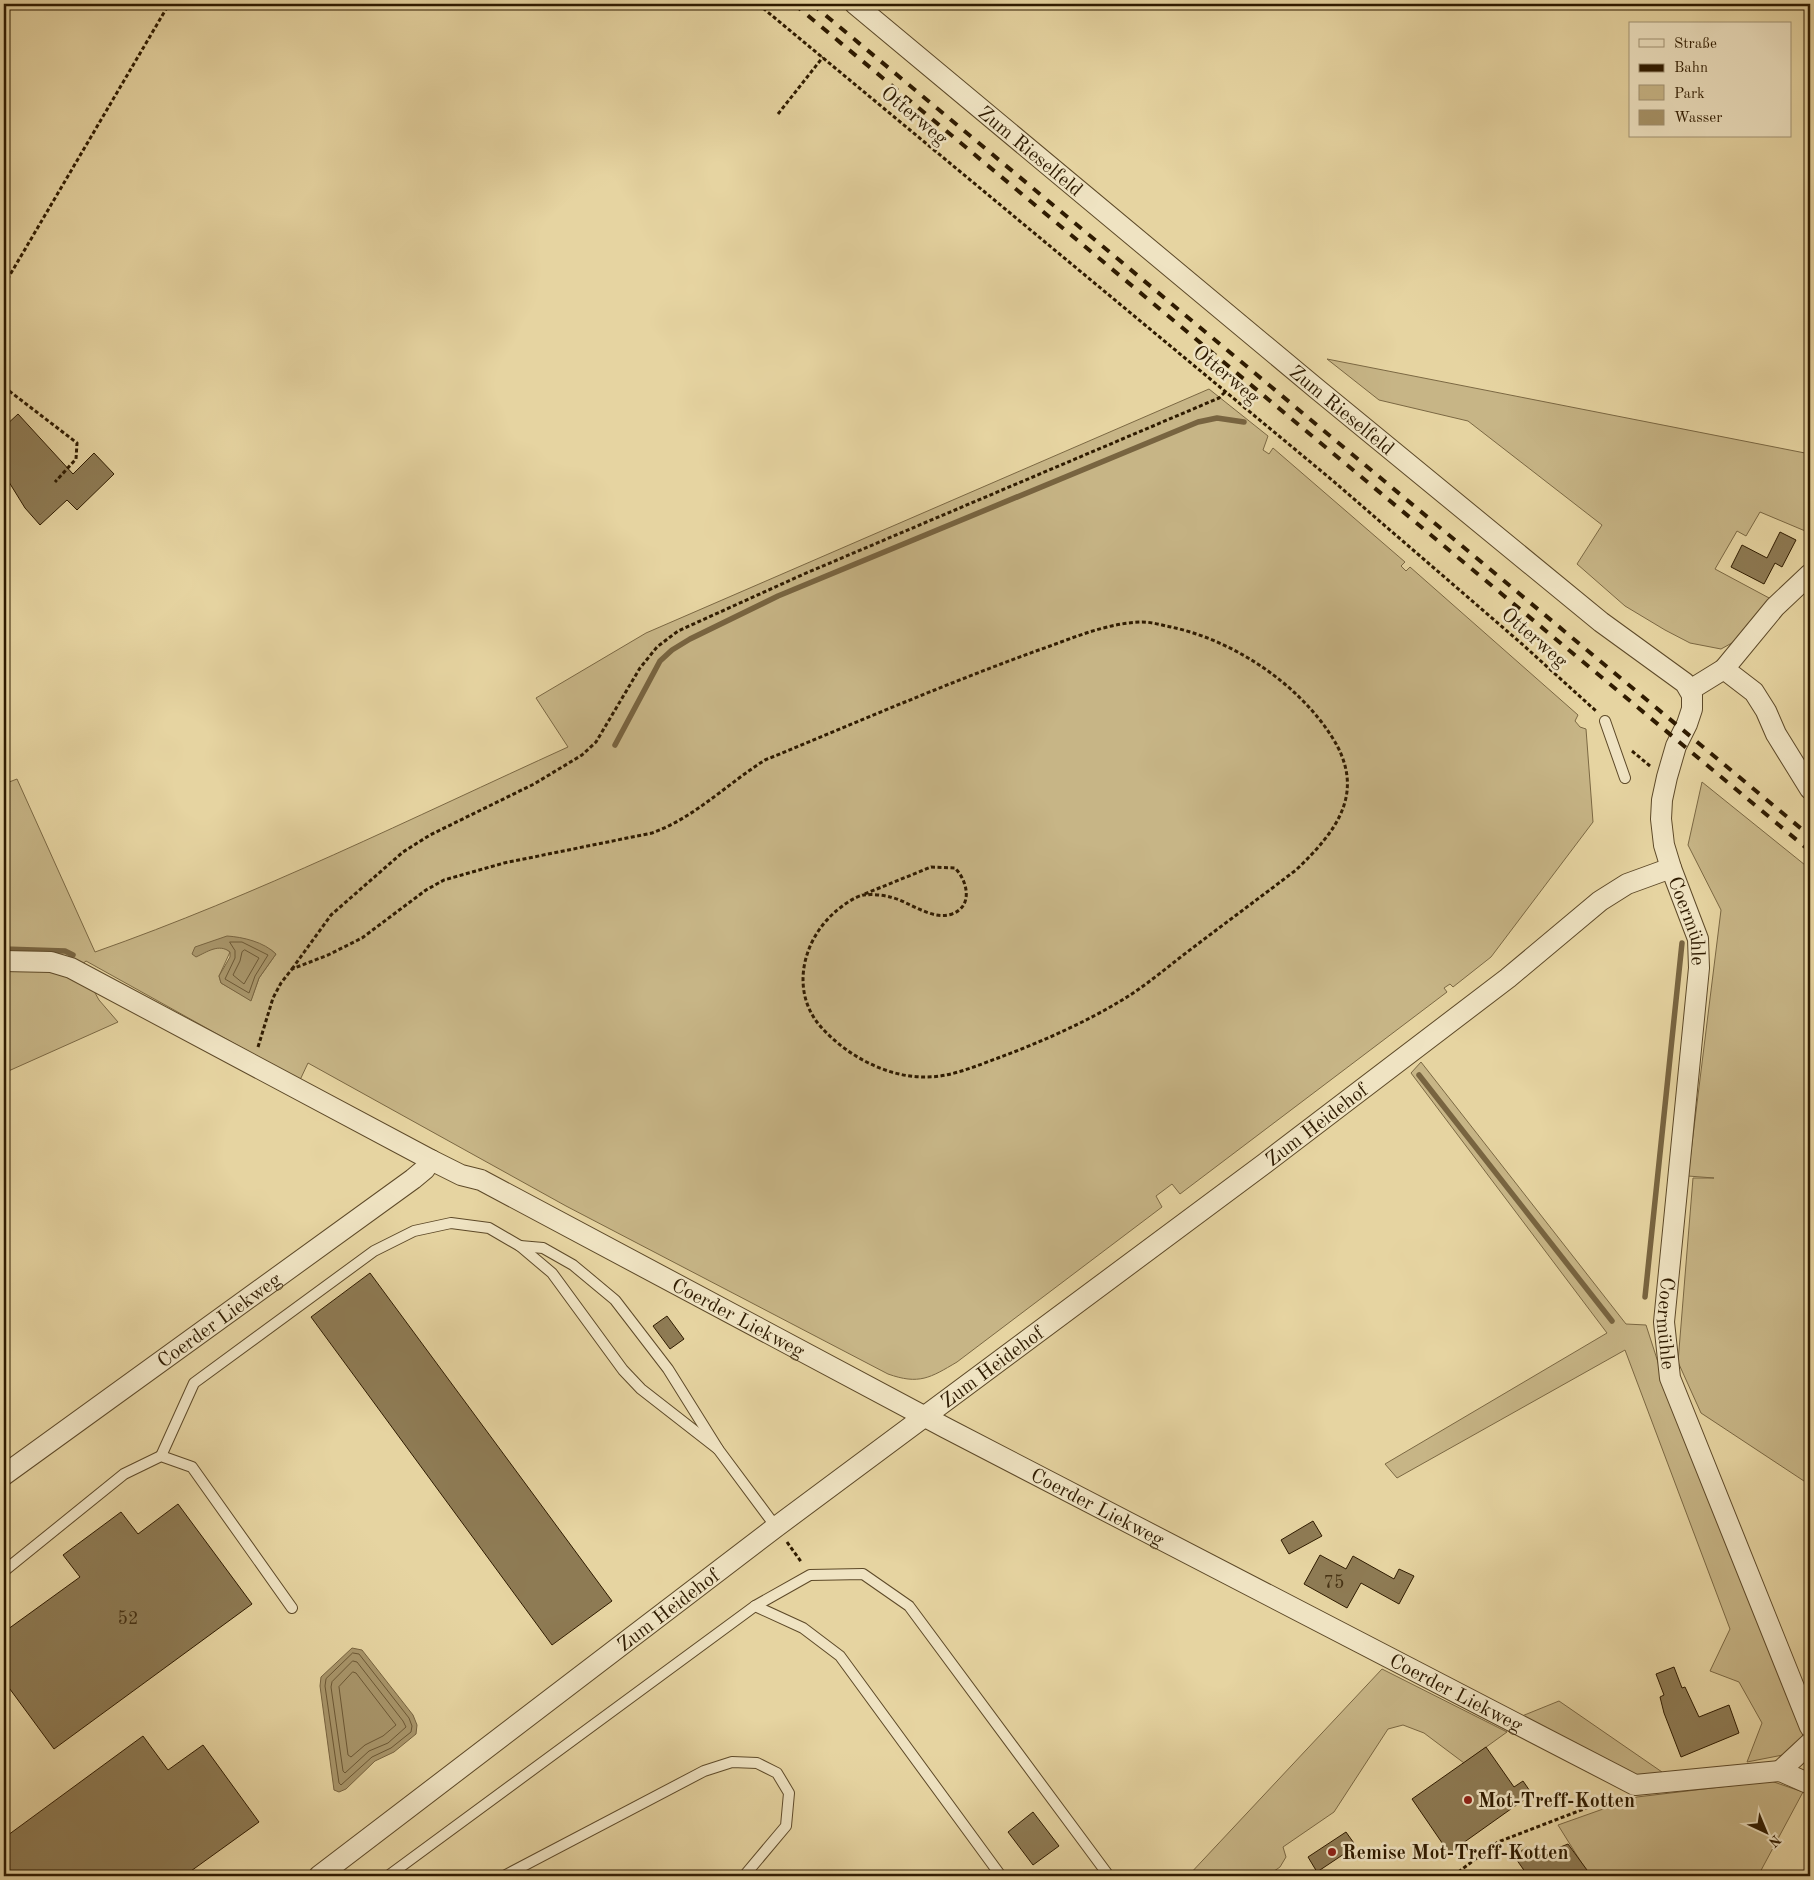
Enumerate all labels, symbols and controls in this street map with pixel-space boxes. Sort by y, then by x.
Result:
legend [1629,22,1792,138]
text: Straße [1674,37,1717,52]
text: Bahn [1674,61,1708,76]
street label: Otterweg [877,83,951,150]
text: Park [1674,87,1705,102]
street label: Zum Rieselfeld [974,103,1086,201]
text: Wasser [1674,111,1722,126]
street label: Otterweg [1189,342,1263,409]
street label: Zum Rieselfeld [1285,362,1397,460]
street label: Otterweg [1497,605,1571,672]
street label: Coermühle [1663,874,1707,966]
street label: Zum Heidehof [1263,1080,1373,1171]
street label: Coerder Liekweg [154,1270,285,1373]
street label: Coerder Liekweg [668,1276,807,1363]
street label: Coermühle [1652,1276,1677,1371]
street label: Zum Heidehof [938,1323,1049,1413]
street label: Coerder Liekweg [1027,1466,1167,1551]
street label: Zum Heidehof [614,1565,725,1656]
house number: 75 [1324,1574,1344,1592]
house number: 52 [118,1610,138,1628]
street label: Coerder Liekweg [1386,1652,1526,1737]
place label: Mot-Treff-Kotten [1478,1792,1635,1812]
marker: Mot-Treff-Kotten [1462,1794,1474,1806]
north arrow [1742,1808,1792,1858]
text: N [1765,1832,1783,1850]
place label: Remise Mot-Treff-Kotten [1342,1844,1569,1864]
marker: Remise Mot-Treff-Kotten [1326,1846,1338,1858]

